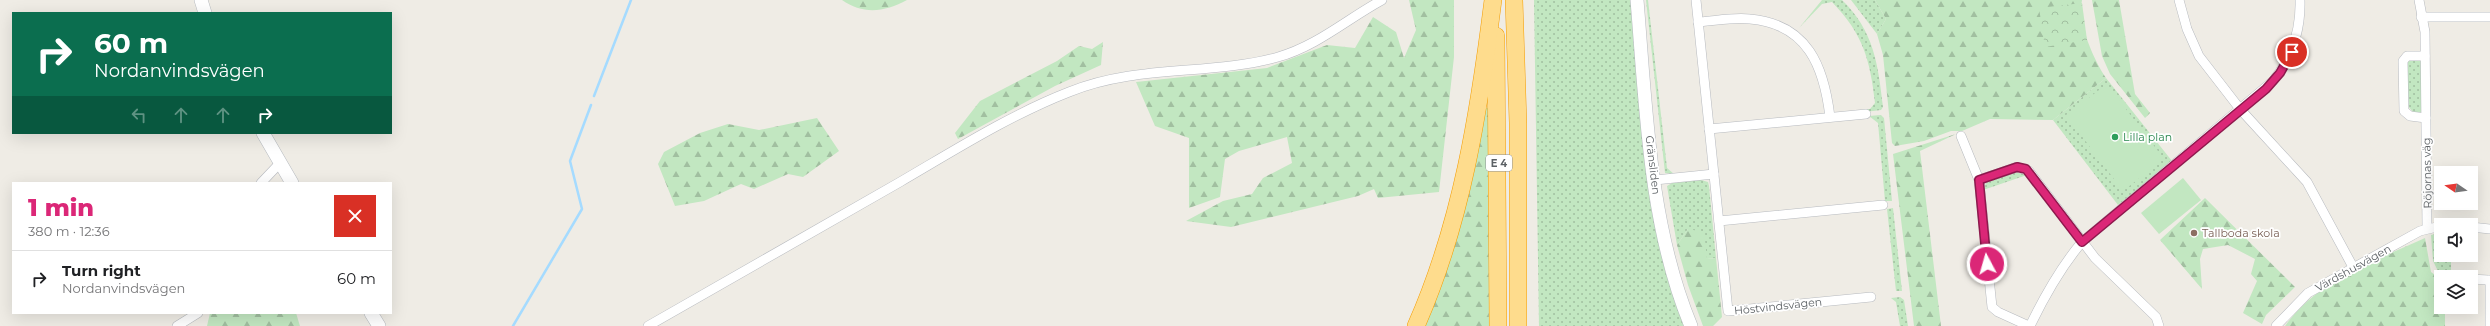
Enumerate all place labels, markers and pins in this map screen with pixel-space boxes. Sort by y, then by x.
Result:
pin [2275,35,2309,69]
place label: Lilla plan [2123,130,2172,144]
marker: Lilla plan [2110,132,2120,142]
place label: Tallboda skola [2202,226,2280,240]
marker: Tallboda skola [2189,228,2199,238]

